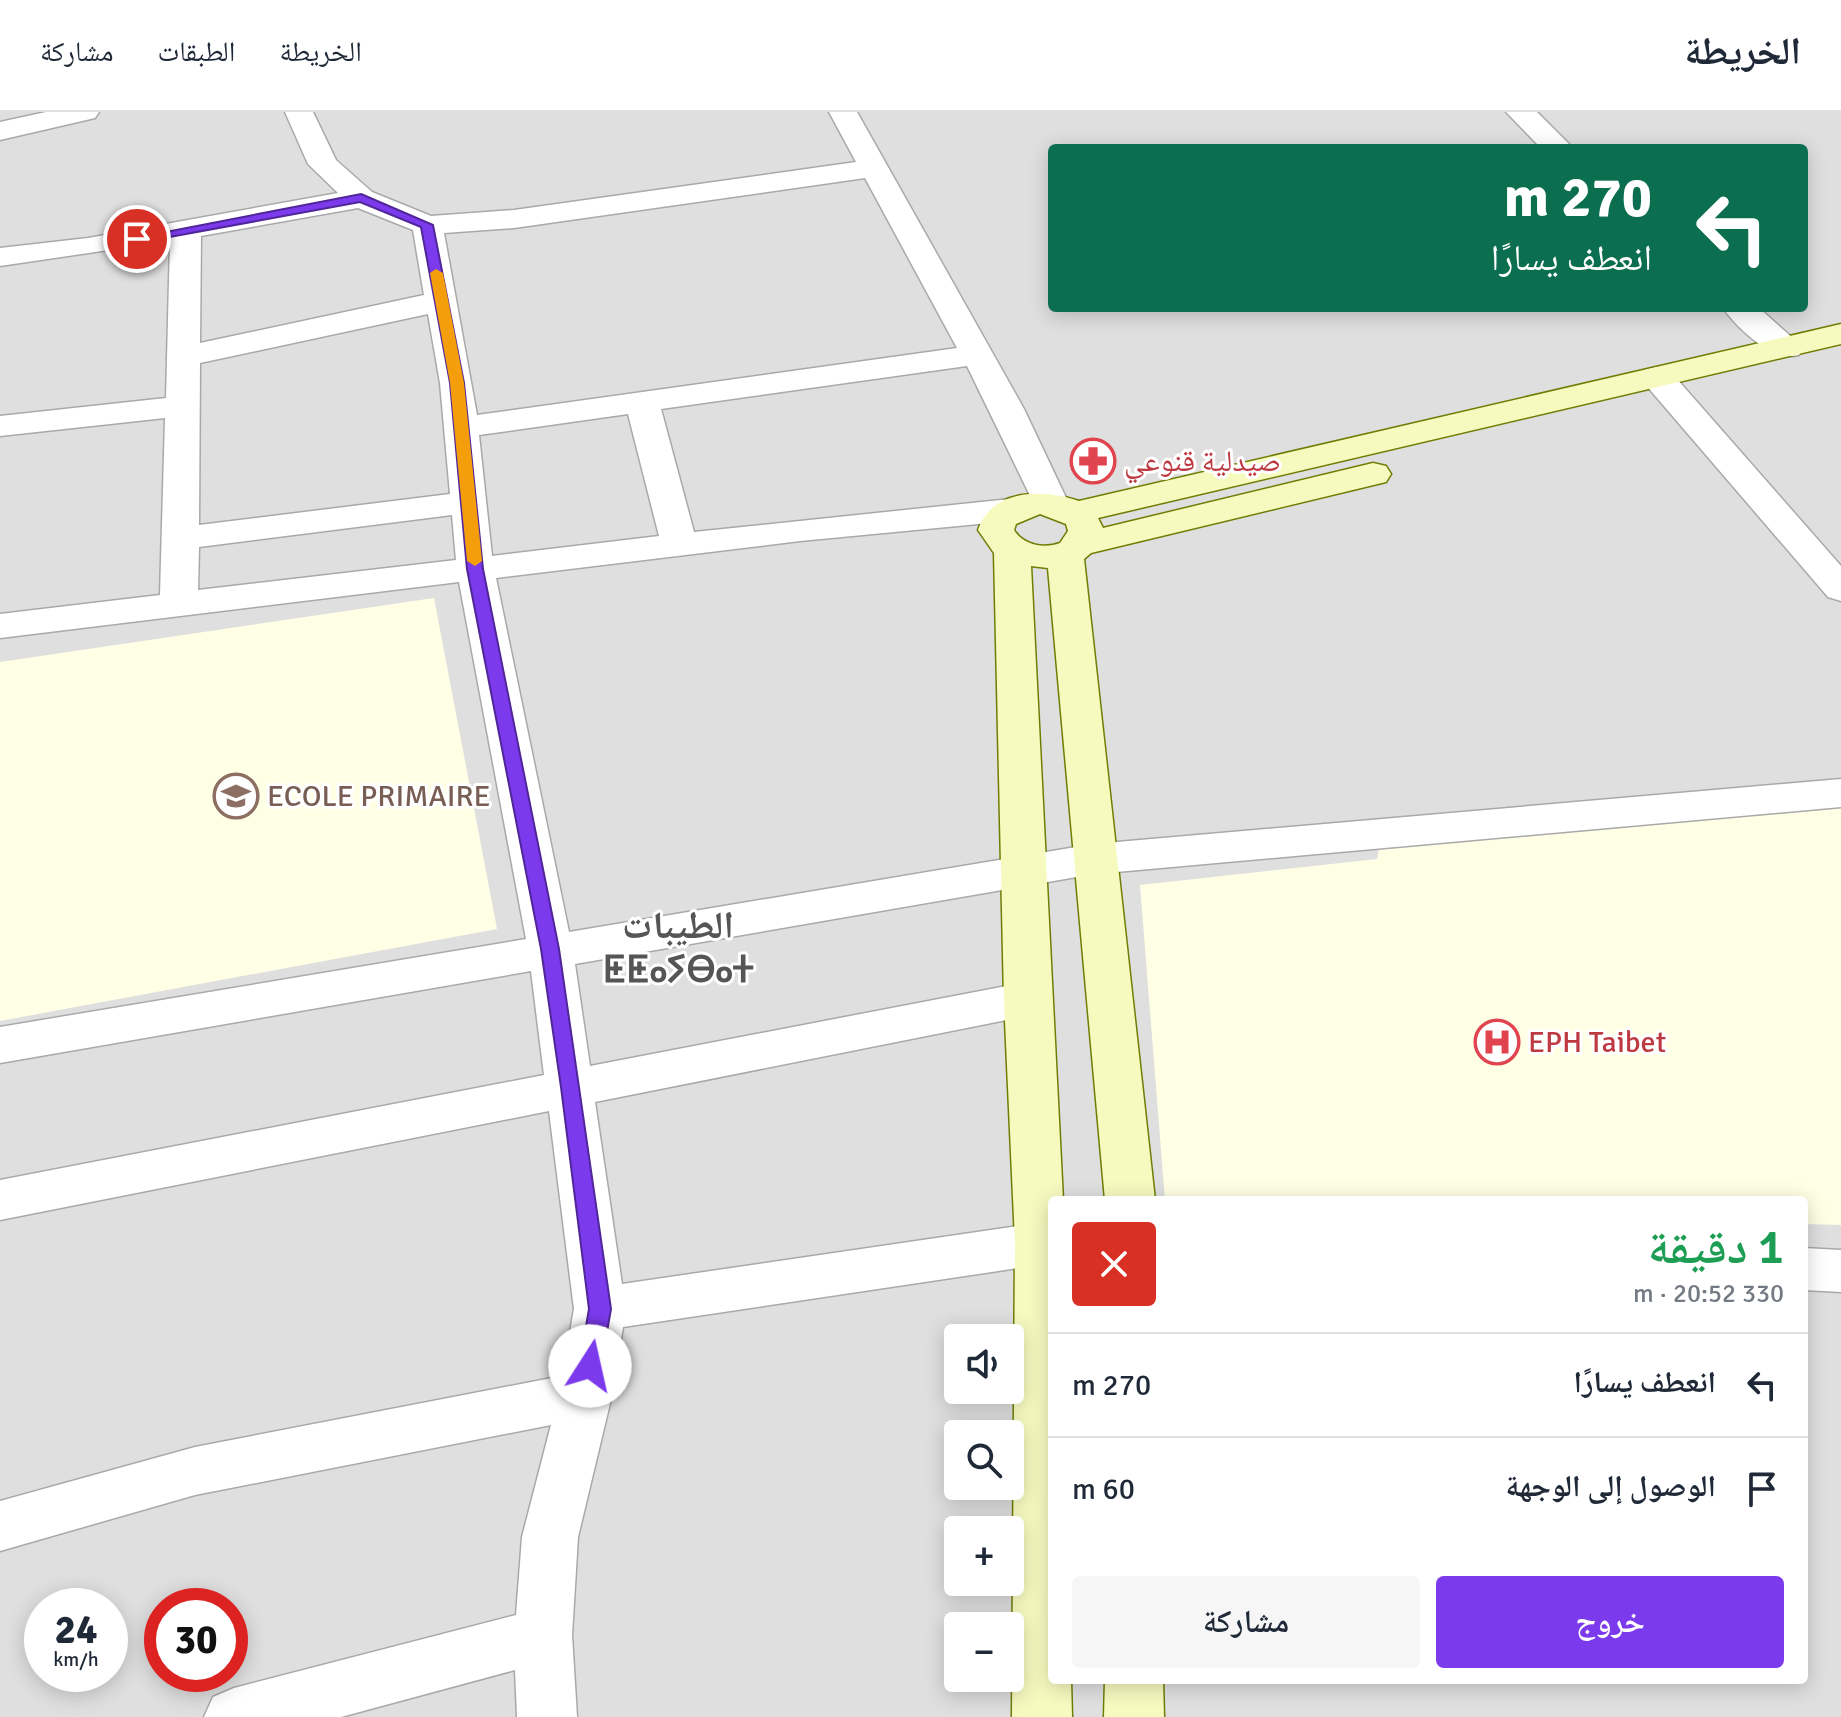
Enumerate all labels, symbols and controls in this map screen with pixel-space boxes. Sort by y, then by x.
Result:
text: الخريطة [1684,28,1801,75]
text: مشاركة [40,35,114,69]
text: الطبقات [158,35,235,69]
text: الخريطة [279,35,362,69]
text: 270 m [1504,163,1652,232]
icon: left [1680,176,1784,280]
pin [103,205,171,273]
icon: arrive [115,217,159,261]
text: انعطف يسارًا [1491,236,1652,281]
pharmacy icon: صيدلية قنوعي [1069,437,1117,485]
place label: صيدلية قنوعي [1124,443,1281,484]
school or university icon: ECOLE PRIMAIRE [212,772,260,820]
place label: ECOLE PRIMAIRE [267,778,491,815]
district label: الطيبات ⵟⵟⴰⵢⴱⴰⵜ [602,902,754,993]
hospital icon: EPH Taibet [1473,1018,1521,1066]
place label: EPH Taibet [1528,1024,1666,1061]
text: 1 دقيقة [1648,1218,1784,1277]
button: close [1072,1222,1156,1306]
text: 330 m · 20:52 [1633,1278,1784,1310]
position arrow [548,1324,632,1408]
map controls [944,1324,1024,1692]
button: sound [944,1324,1024,1404]
icon: left [1740,1363,1784,1407]
text: انعطف يسارًا [1573,1364,1716,1401]
text: 270 m [1072,1367,1151,1404]
button: search [944,1420,1024,1500]
icon: arrive [1740,1467,1784,1511]
text: الوصول إلى الوجهة [1506,1468,1716,1505]
text: 60 m [1072,1471,1135,1508]
button: + [944,1516,1024,1596]
button: مشاركة [1072,1576,1420,1668]
button: خروج [1436,1576,1784,1668]
speed limit sign: 30 [144,1588,248,1692]
text: 24 [54,1605,98,1655]
button: − [944,1612,1024,1692]
text: km/h [53,1647,99,1672]

